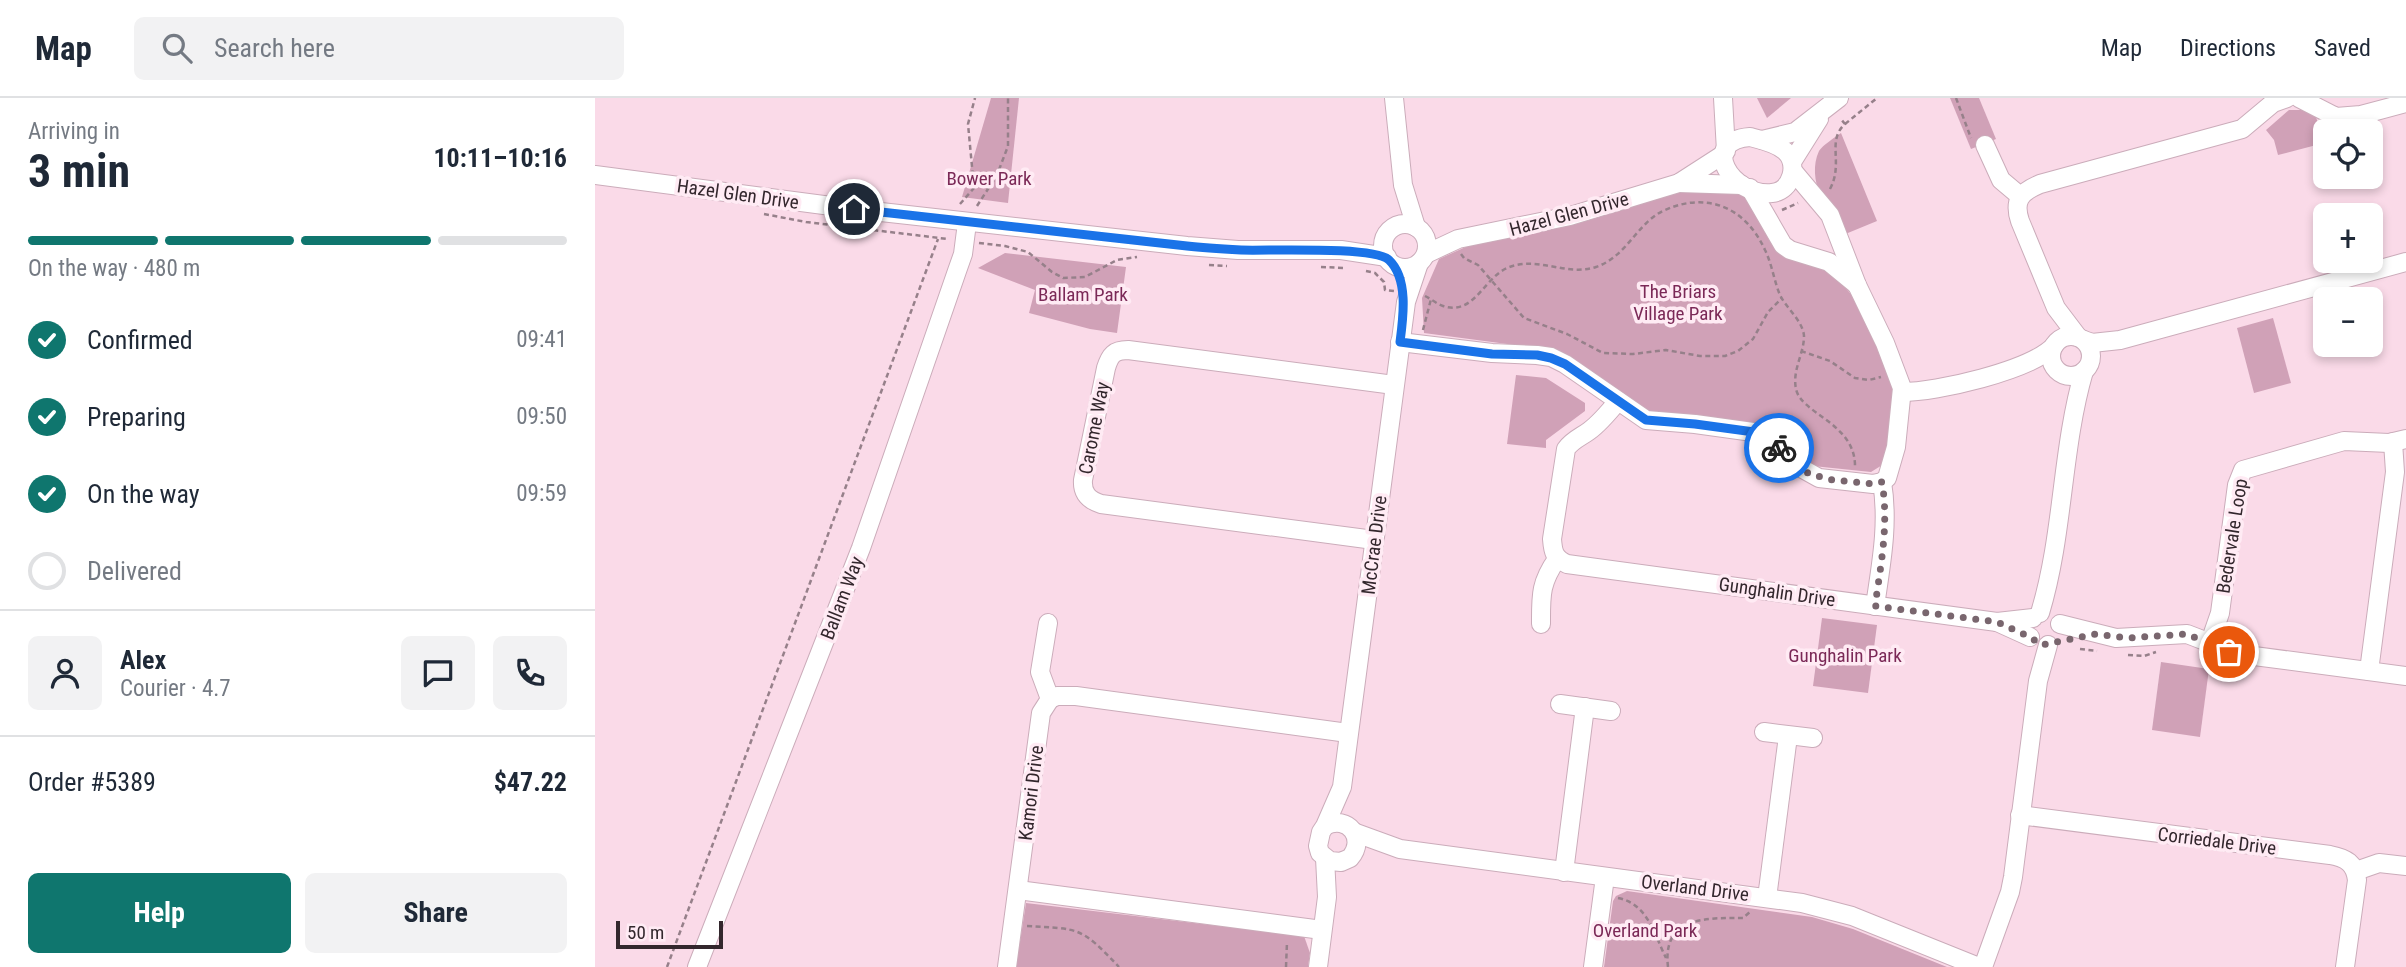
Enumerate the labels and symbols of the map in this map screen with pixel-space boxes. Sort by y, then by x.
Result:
park label: Bower Park [946,167,1032,190]
street label: Hazel Glen Drive [676,174,800,214]
pin [824,179,884,239]
street label: Hazel Glen Drive [1507,187,1631,241]
park label: The Briars Village Park [1633,280,1723,325]
park label: Ballam Park [1038,283,1128,306]
street label: Carome Way [1074,380,1114,476]
courier [1744,413,1814,483]
street label: Bedervale Loop [2212,477,2252,595]
street label: McCrae Drive [1357,494,1391,596]
street label: Ballam Way [816,553,868,643]
street label: Gunghalin Drive [1717,572,1837,612]
pin [2199,622,2259,682]
park label: Gunghalin Park [1788,644,1902,667]
street label: Kamori Drive [1014,744,1048,842]
street label: Corriedale Drive [2156,822,2278,860]
street label: Overland Drive [1640,870,1750,906]
scale bar [616,918,723,950]
park label: Overland Park [1593,919,1698,942]

